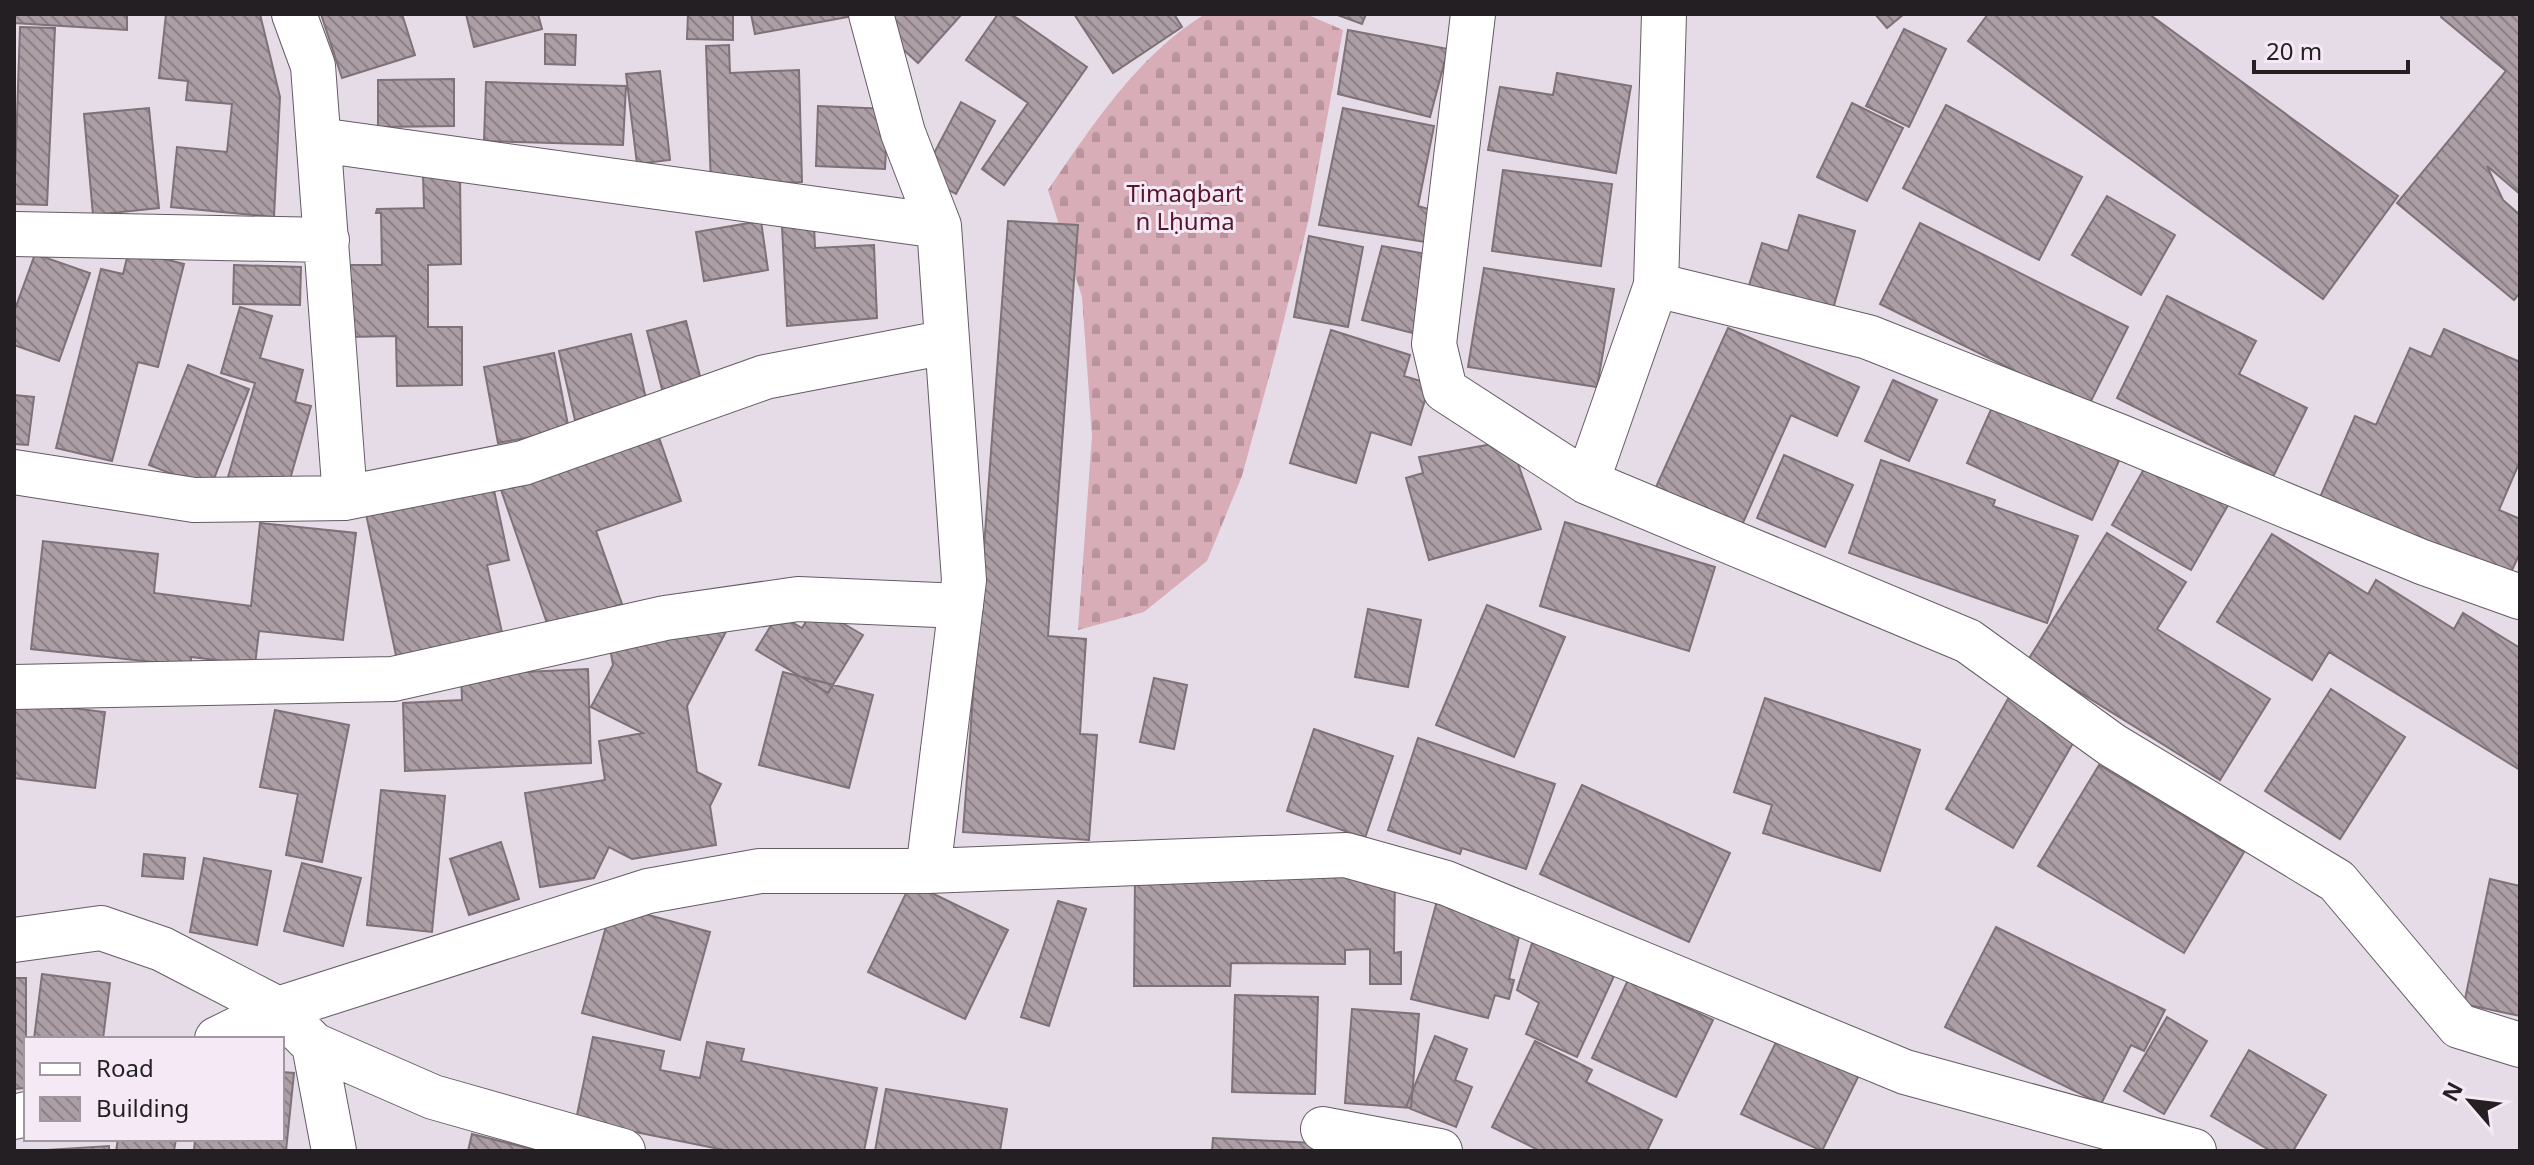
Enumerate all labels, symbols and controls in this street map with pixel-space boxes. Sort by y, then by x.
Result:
scale bar [2254,24,2408,74]
text: 20 m [2266,34,2322,67]
park label: Timaqbart n Lḥuma [1127,176,1244,237]
legend [24,1037,284,1141]
text: Road [96,1051,154,1084]
north arrow [2430,1061,2510,1141]
text: N [2434,1076,2469,1106]
text: Building [96,1091,189,1124]

